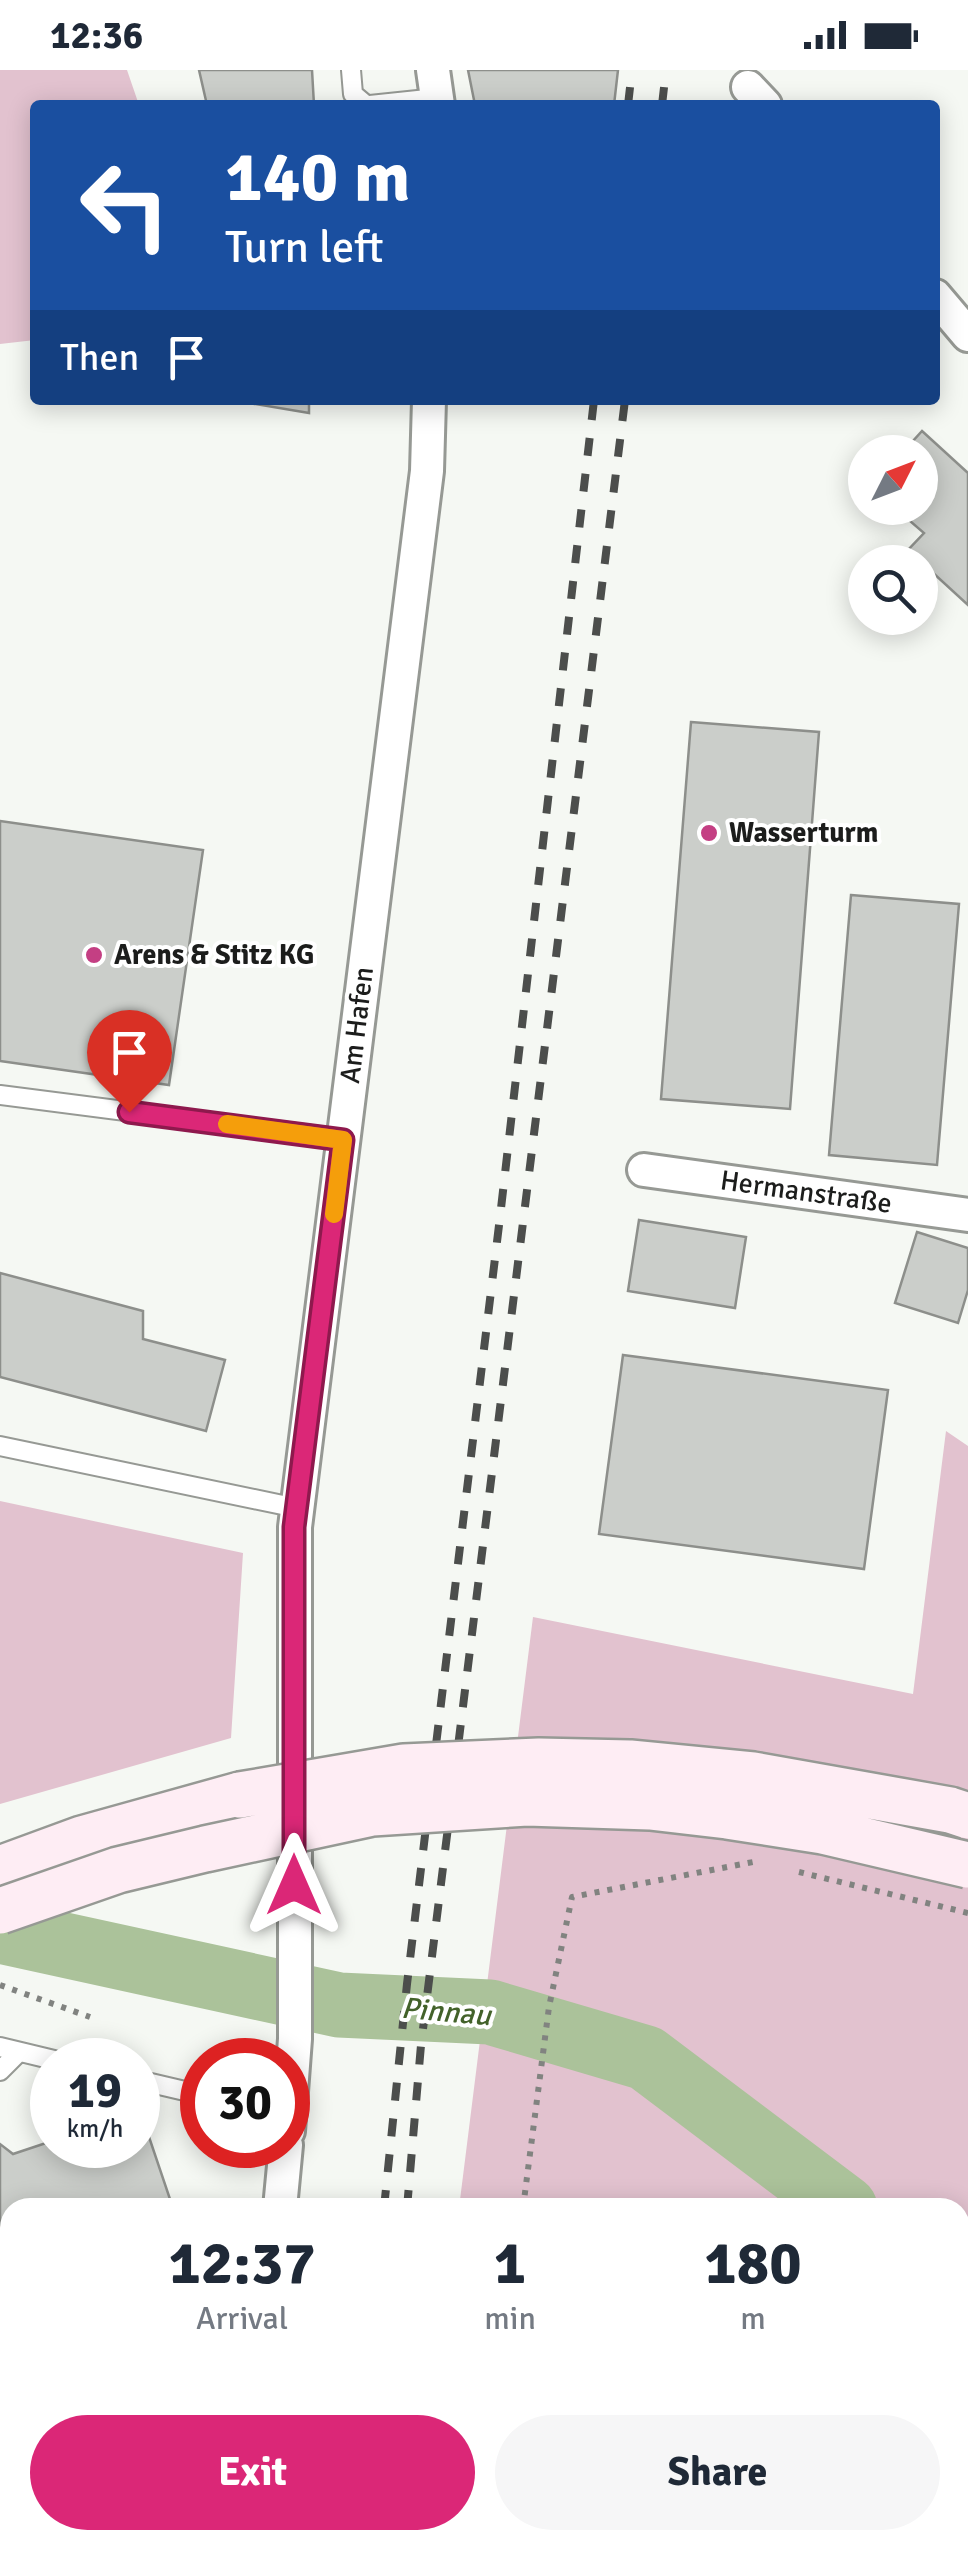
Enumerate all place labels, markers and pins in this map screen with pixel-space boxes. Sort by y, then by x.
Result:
place label: Wasserturm [729,816,878,850]
marker: Wasserturm [698,822,720,844]
place label: Arens & Stitz KG [114,938,314,972]
marker: Arens & Stitz KG [83,944,105,966]
pin [87,1010,172,1113]

